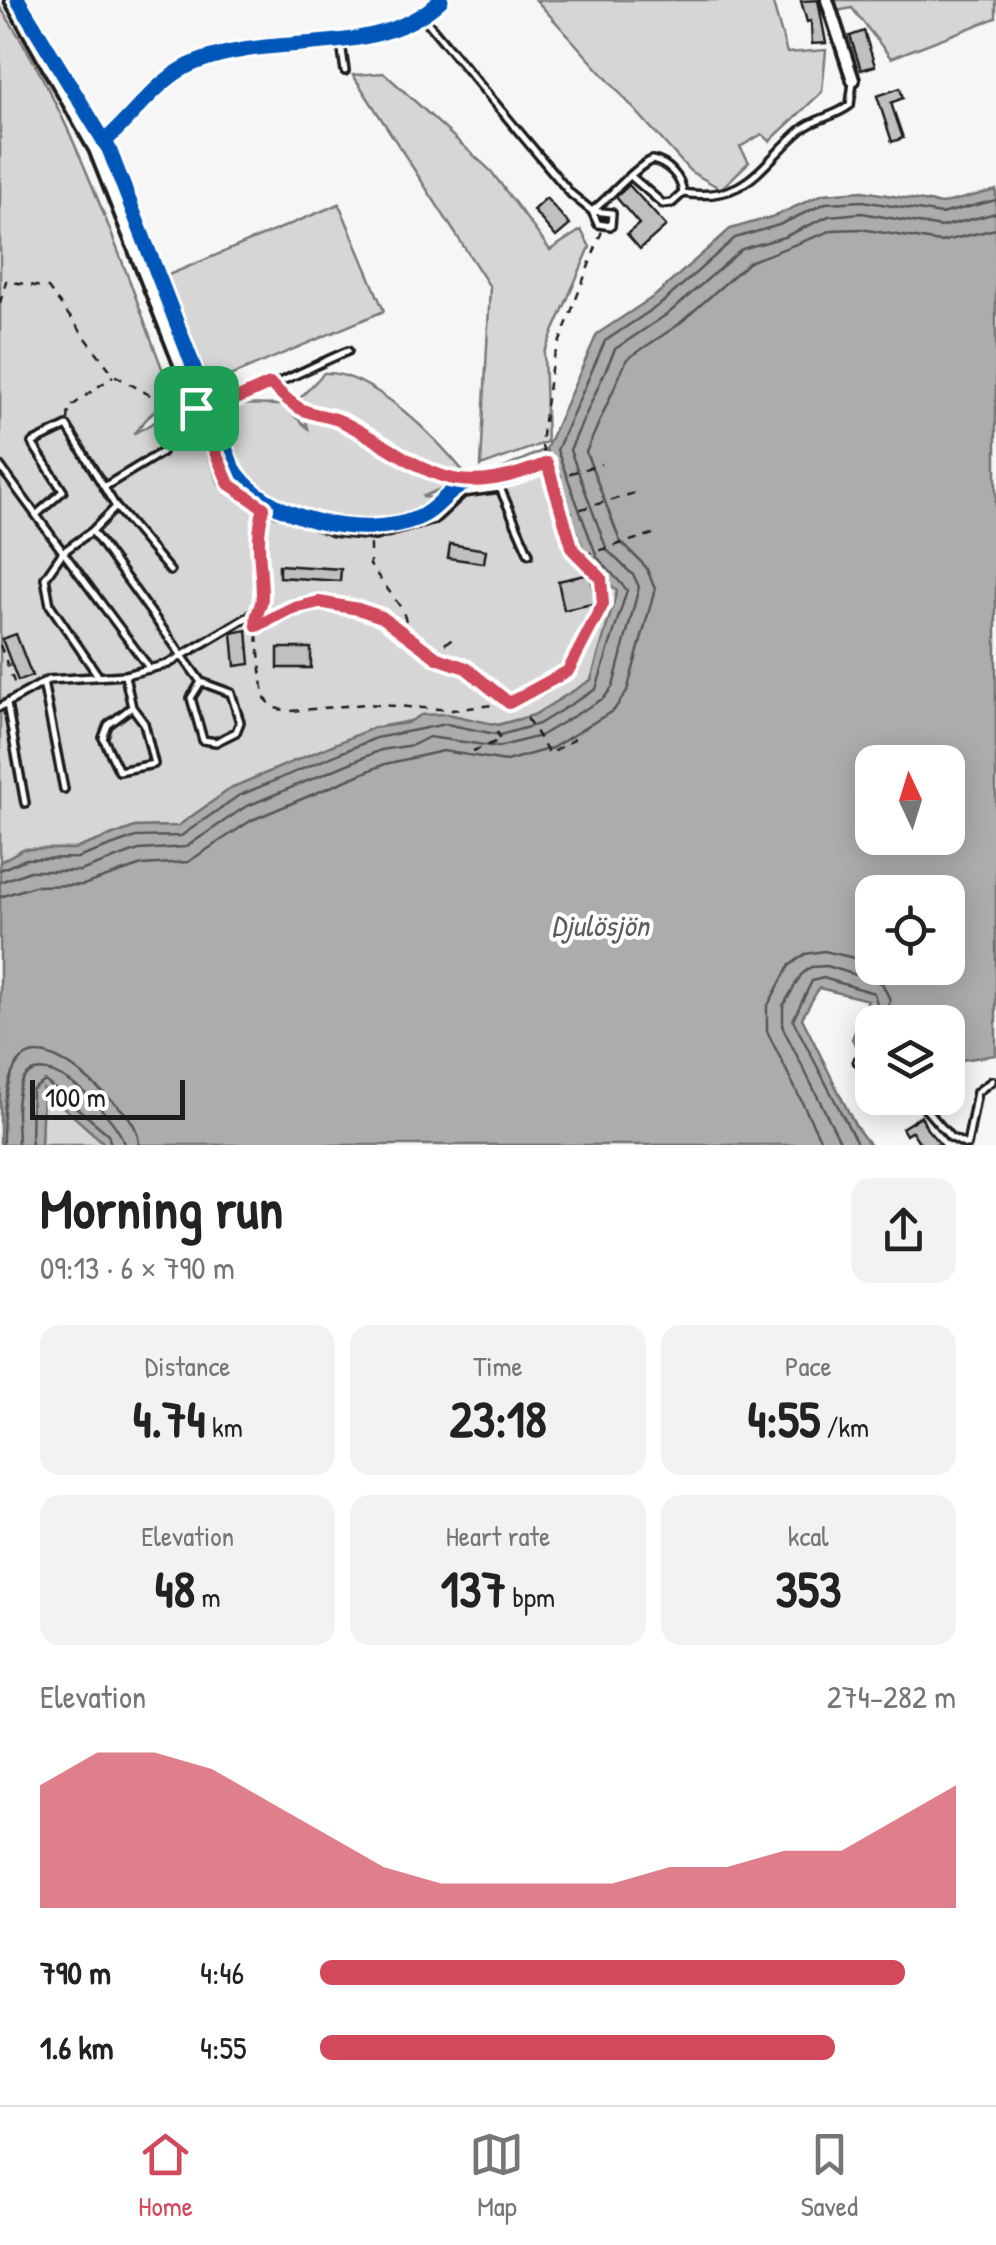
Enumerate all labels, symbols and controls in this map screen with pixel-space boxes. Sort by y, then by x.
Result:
pin [154,366,239,451]
icon: arrive [169,381,224,436]
north arrow [855,745,965,855]
map controls [855,745,965,1115]
button: locate [855,875,965,985]
water label: Djulösjön [551,905,651,945]
button: layers [855,1005,965,1115]
scale bar [30,1075,185,1120]
text: 100 m [45,1078,106,1116]
text: Morning run [40,1171,283,1245]
button: share [851,1178,956,1283]
text: 09:13 · 6 × 790 m [40,1246,235,1289]
text: Distance [145,1347,230,1385]
text: Time [473,1347,523,1385]
text: Pace [785,1347,832,1385]
text: 4.74 [133,1385,206,1453]
text: 23:18 [449,1385,547,1453]
text: 4:55 [748,1385,820,1453]
text: km [206,1408,243,1446]
text: /km [820,1408,869,1446]
text: Elevation [141,1517,234,1555]
text: Heart rate [446,1517,550,1555]
text: kcal [788,1517,829,1555]
text: 48 [155,1555,195,1623]
text: 137 [441,1555,506,1623]
text: 353 [775,1555,841,1623]
text: m [195,1578,221,1616]
text: bpm [506,1578,555,1616]
text: Elevation [40,1675,146,1718]
text: 274–282 m [827,1675,956,1718]
text: 790 m [40,1951,111,1994]
text: 4:46 [200,1951,244,1994]
text: 1.6 km [40,2026,114,2069]
text: 4:55 [200,2026,247,2069]
tab: Home [138,2127,193,2225]
tab: Map [469,2127,524,2225]
tab: Saved [801,2127,858,2225]

